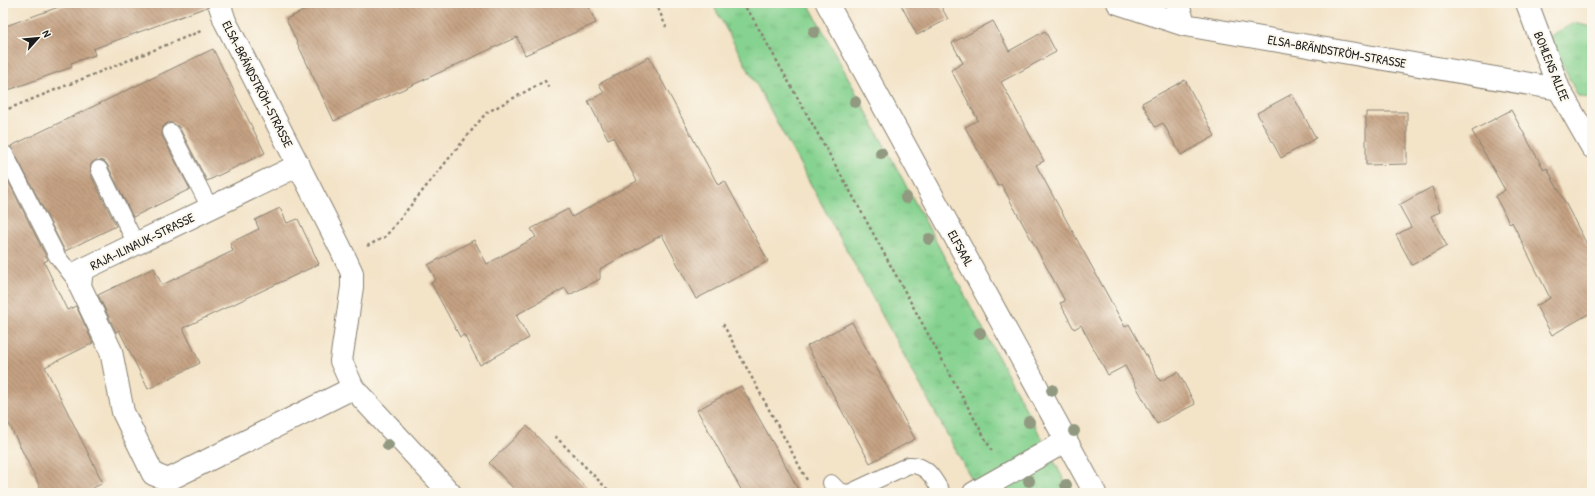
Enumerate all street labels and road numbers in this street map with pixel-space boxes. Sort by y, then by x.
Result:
street label: ELSA-BRÄNDSTRÖM-STRASSE [218,17,298,151]
street label: BOHLENS ALLEE [1530,28,1574,104]
street label: ELSA-BRÄNDSTRÖM-STRASSE [1266,30,1408,72]
street label: RAJA-ILINAUK-STRASSE [87,208,197,274]
street label: ELFSAAL [944,227,978,270]

